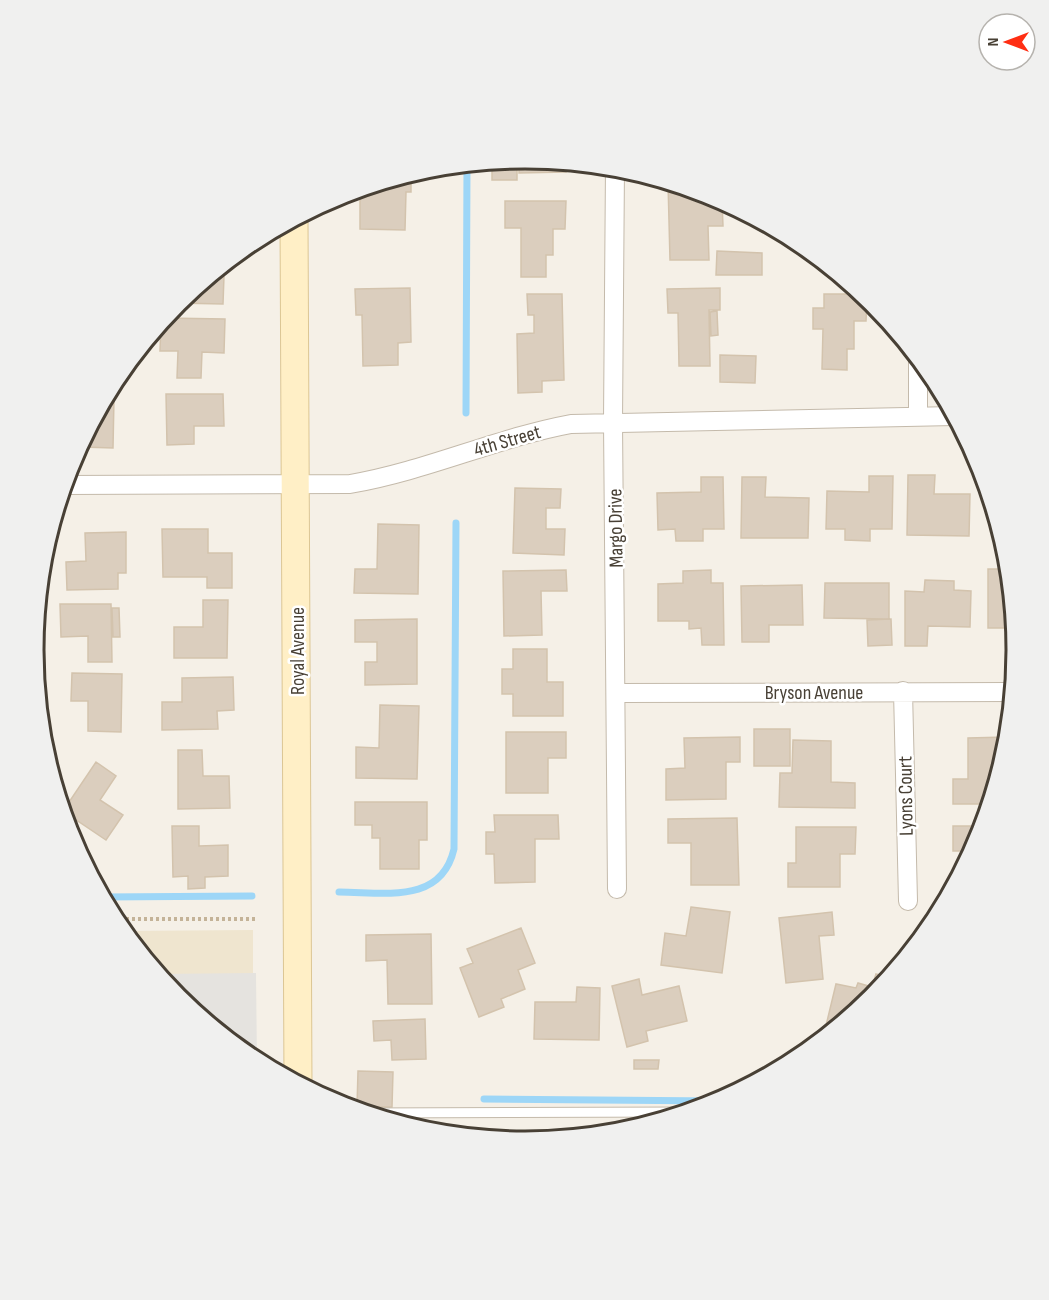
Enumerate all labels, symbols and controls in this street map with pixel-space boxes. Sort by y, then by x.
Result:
north arrow [977,12,1037,72]
text: N [984,38,1003,46]
street label: 4th Street [471,420,543,462]
street label: Margo Drive [603,488,629,568]
street label: Royal Avenue [286,607,310,695]
street label: Bryson Avenue [765,681,863,705]
street label: Lyons Court [893,756,919,836]

